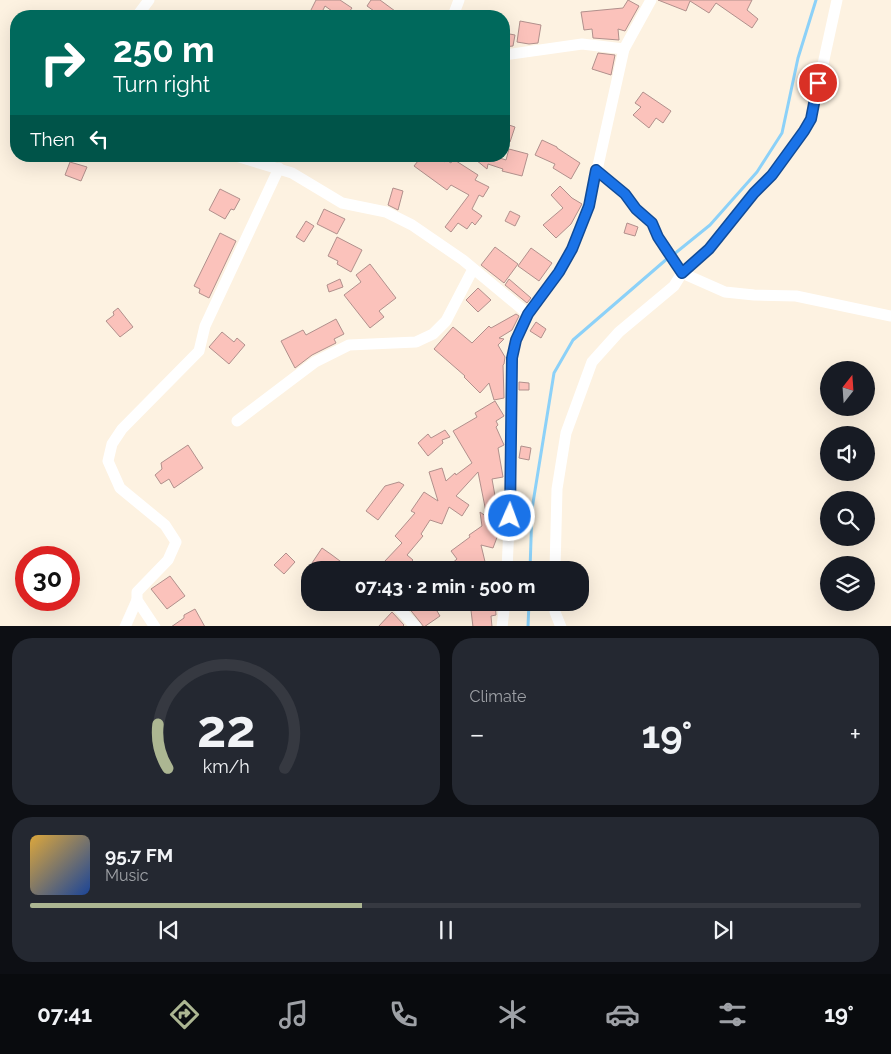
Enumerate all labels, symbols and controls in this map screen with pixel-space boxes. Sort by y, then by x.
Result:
text: 250 m [113,29,215,70]
icon: right [30,30,95,95]
pin [797,62,839,104]
icon: arrive [804,69,832,97]
text: Turn right [113,71,210,97]
icon: left [85,125,113,153]
text: Then [30,128,75,150]
north arrow [820,361,875,416]
map controls [820,361,875,611]
button: sound [820,426,875,481]
position arrow [483,489,535,541]
button: search [820,491,875,546]
speed limit sign: 30 [15,546,80,611]
button: layers [820,556,875,611]
text: 07:43 · 2 min · 500 m [355,575,535,597]
text: Climate [470,687,526,706]
text: 22 [196,698,255,759]
text: 19° [642,712,692,757]
text: − [470,718,485,751]
text: + [849,718,861,751]
text: km/h [202,756,249,777]
text: 95.7 FM [105,844,173,866]
text: Music [105,866,149,885]
icon: previous [155,916,183,944]
icon: pause [432,916,460,944]
icon: next [709,916,737,944]
icon: directions [167,997,202,1032]
icon: music [276,997,311,1032]
icon: phone [386,997,421,1032]
icon: climate [495,997,530,1032]
icon: car [605,997,640,1032]
icon: filters [715,997,750,1032]
text: 07:41 [37,1001,92,1027]
text: 19° [824,1001,854,1027]

